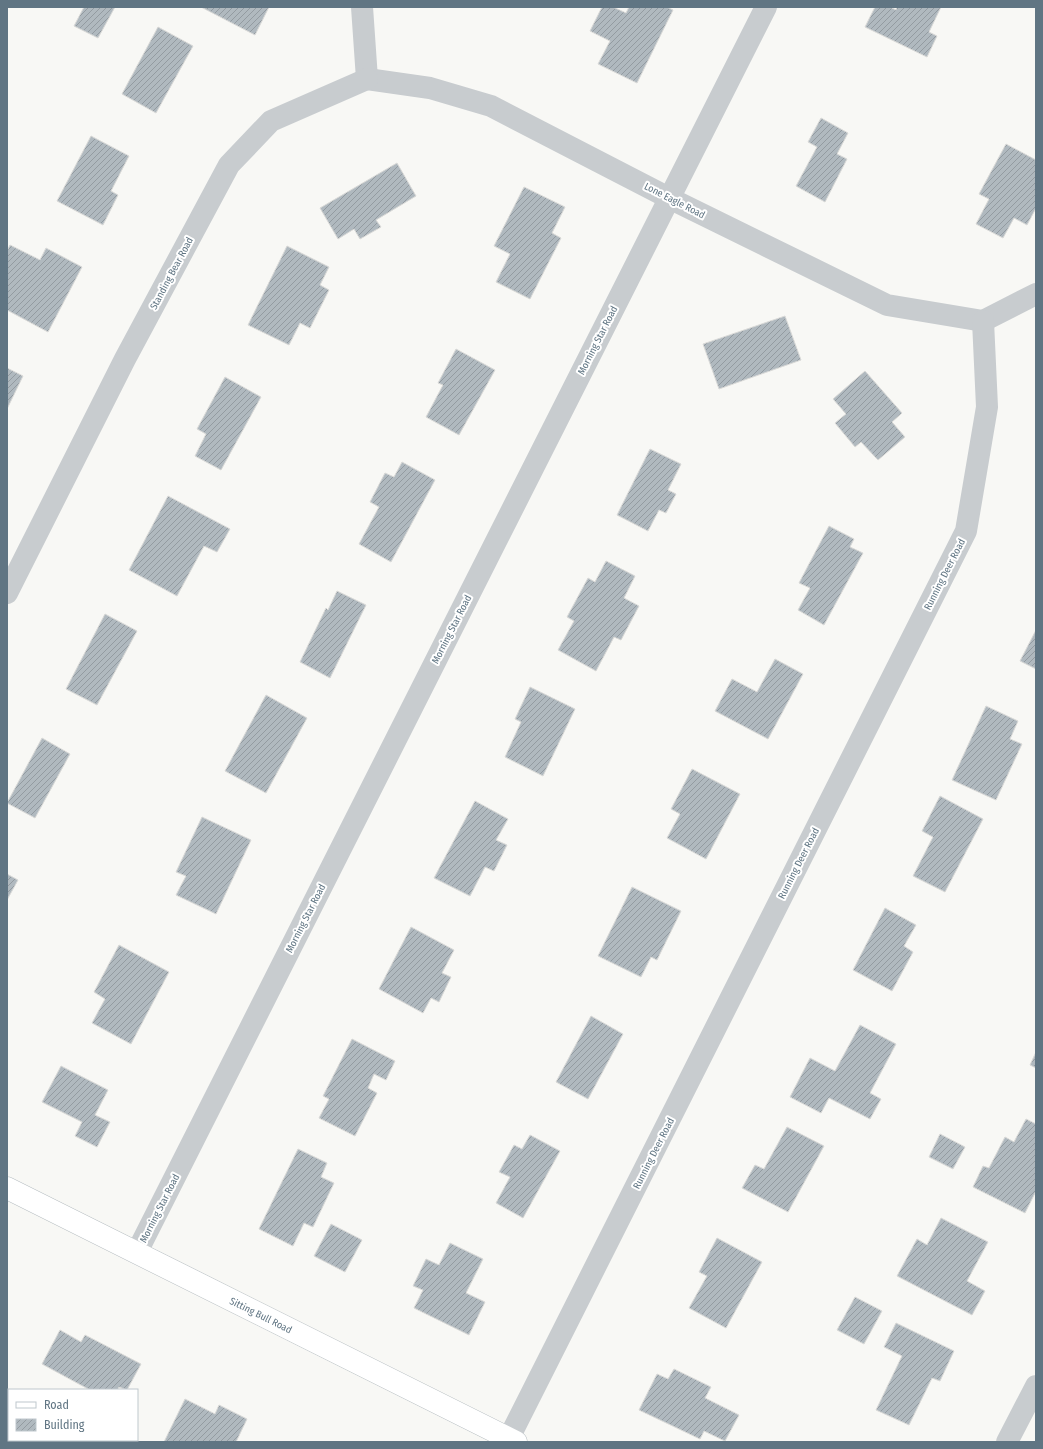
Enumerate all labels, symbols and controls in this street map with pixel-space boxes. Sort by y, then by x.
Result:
street label: Lone Eagle Road [642,180,707,221]
street label: Standing Bear Road [148,235,196,312]
street label: Morning Star Road [575,304,620,377]
street label: Running Deer Road [922,537,968,612]
street label: Morning Star Road [429,593,474,666]
street label: Running Deer Road [776,826,822,901]
street label: Morning Star Road [283,882,328,955]
street label: Running Deer Road [631,1116,677,1191]
street label: Morning Star Road [137,1172,182,1245]
street label: Sitting Bull Road [228,1295,294,1336]
legend [8,1389,138,1441]
text: Road [44,1398,69,1412]
text: Building [44,1418,85,1432]

